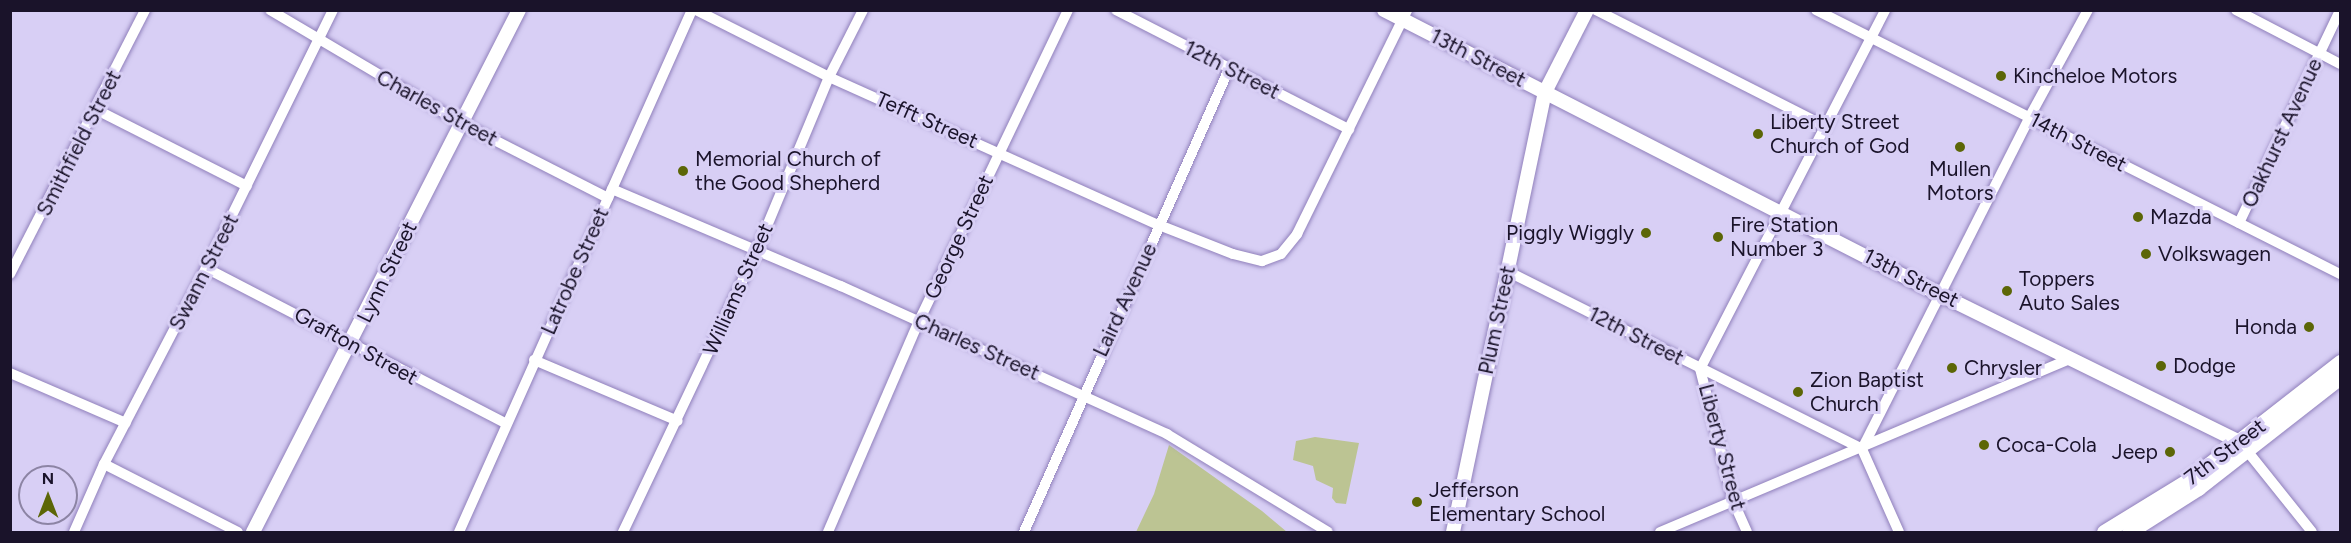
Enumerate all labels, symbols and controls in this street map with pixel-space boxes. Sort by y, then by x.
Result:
street label: 13th Street [1426,23,1530,93]
street label: 12th Street [1180,35,1284,105]
street label: Oakhurst Avenue [2236,54,2328,212]
place label: Kincheloe Motors [2013,63,2177,89]
street label: Charles Street [372,64,502,152]
street label: Smithfield Street [31,66,127,220]
marker: Kincheloe Motors [1994,69,2008,83]
street label: Tefft Street [872,86,982,154]
street label: 14th Street [2025,107,2131,177]
place label: Liberty Street Church of God [1770,109,1910,159]
marker: Liberty Street Church of God [1751,127,1765,141]
marker: Mullen Motors [1953,140,1967,154]
place label: Memorial Church of the Good Shepherd [695,146,881,196]
place label: Mullen Motors [1927,156,1993,206]
marker: Memorial Church of the Good Shepherd [676,164,690,178]
street label: George Street [919,171,999,303]
street label: Latrobe Street [536,203,614,339]
place label: Mazda [2150,204,2212,230]
street label: Swann Street [164,210,244,334]
marker: Mazda [2131,210,2145,224]
place label: Fire Station Number 3 [1730,212,1838,262]
street label: Lynn Street [352,217,422,327]
street label: Williams Street [698,219,778,359]
place label: Piggly Wiggly [1506,220,1634,246]
marker: Piggly Wiggly [1639,226,1653,240]
marker: Fire Station Number 3 [1711,230,1725,244]
street label: Laird Avenue [1088,239,1162,361]
place label: Volkswagen [2158,241,2271,267]
street label: 13th Street [1859,243,1963,313]
marker: Volkswagen [2139,247,2153,261]
street label: Plum Street [1473,263,1521,377]
place label: Toppers Auto Sales [2019,266,2120,316]
marker: Toppers Auto Sales [2000,284,2014,298]
street label: 12th Street [1584,301,1688,371]
street label: Grafton Street [290,302,422,390]
street label: Charles Street [910,308,1044,386]
place label: Honda [2234,314,2297,340]
marker: Honda [2302,320,2316,334]
place label: Dodge [2173,353,2236,379]
place label: Chrysler [1964,355,2042,381]
marker: Dodge [2154,359,2168,373]
marker: Chrysler [1945,361,1959,375]
place label: Zion Baptist Church [1810,367,1924,417]
street label: Liberty Street [1693,381,1751,513]
marker: Zion Baptist Church [1791,385,1805,399]
street label: 7th Street [2180,413,2270,491]
place label: Coca-Cola [1996,432,2097,458]
marker: Coca-Cola [1977,438,1991,452]
place label: Jeep [2112,439,2158,465]
marker: Jeep [2163,445,2177,459]
north arrow [18,465,78,525]
text: N [42,469,54,488]
place label: Jefferson Elementary School [1429,477,1605,527]
marker: Jefferson Elementary School [1410,495,1424,509]

